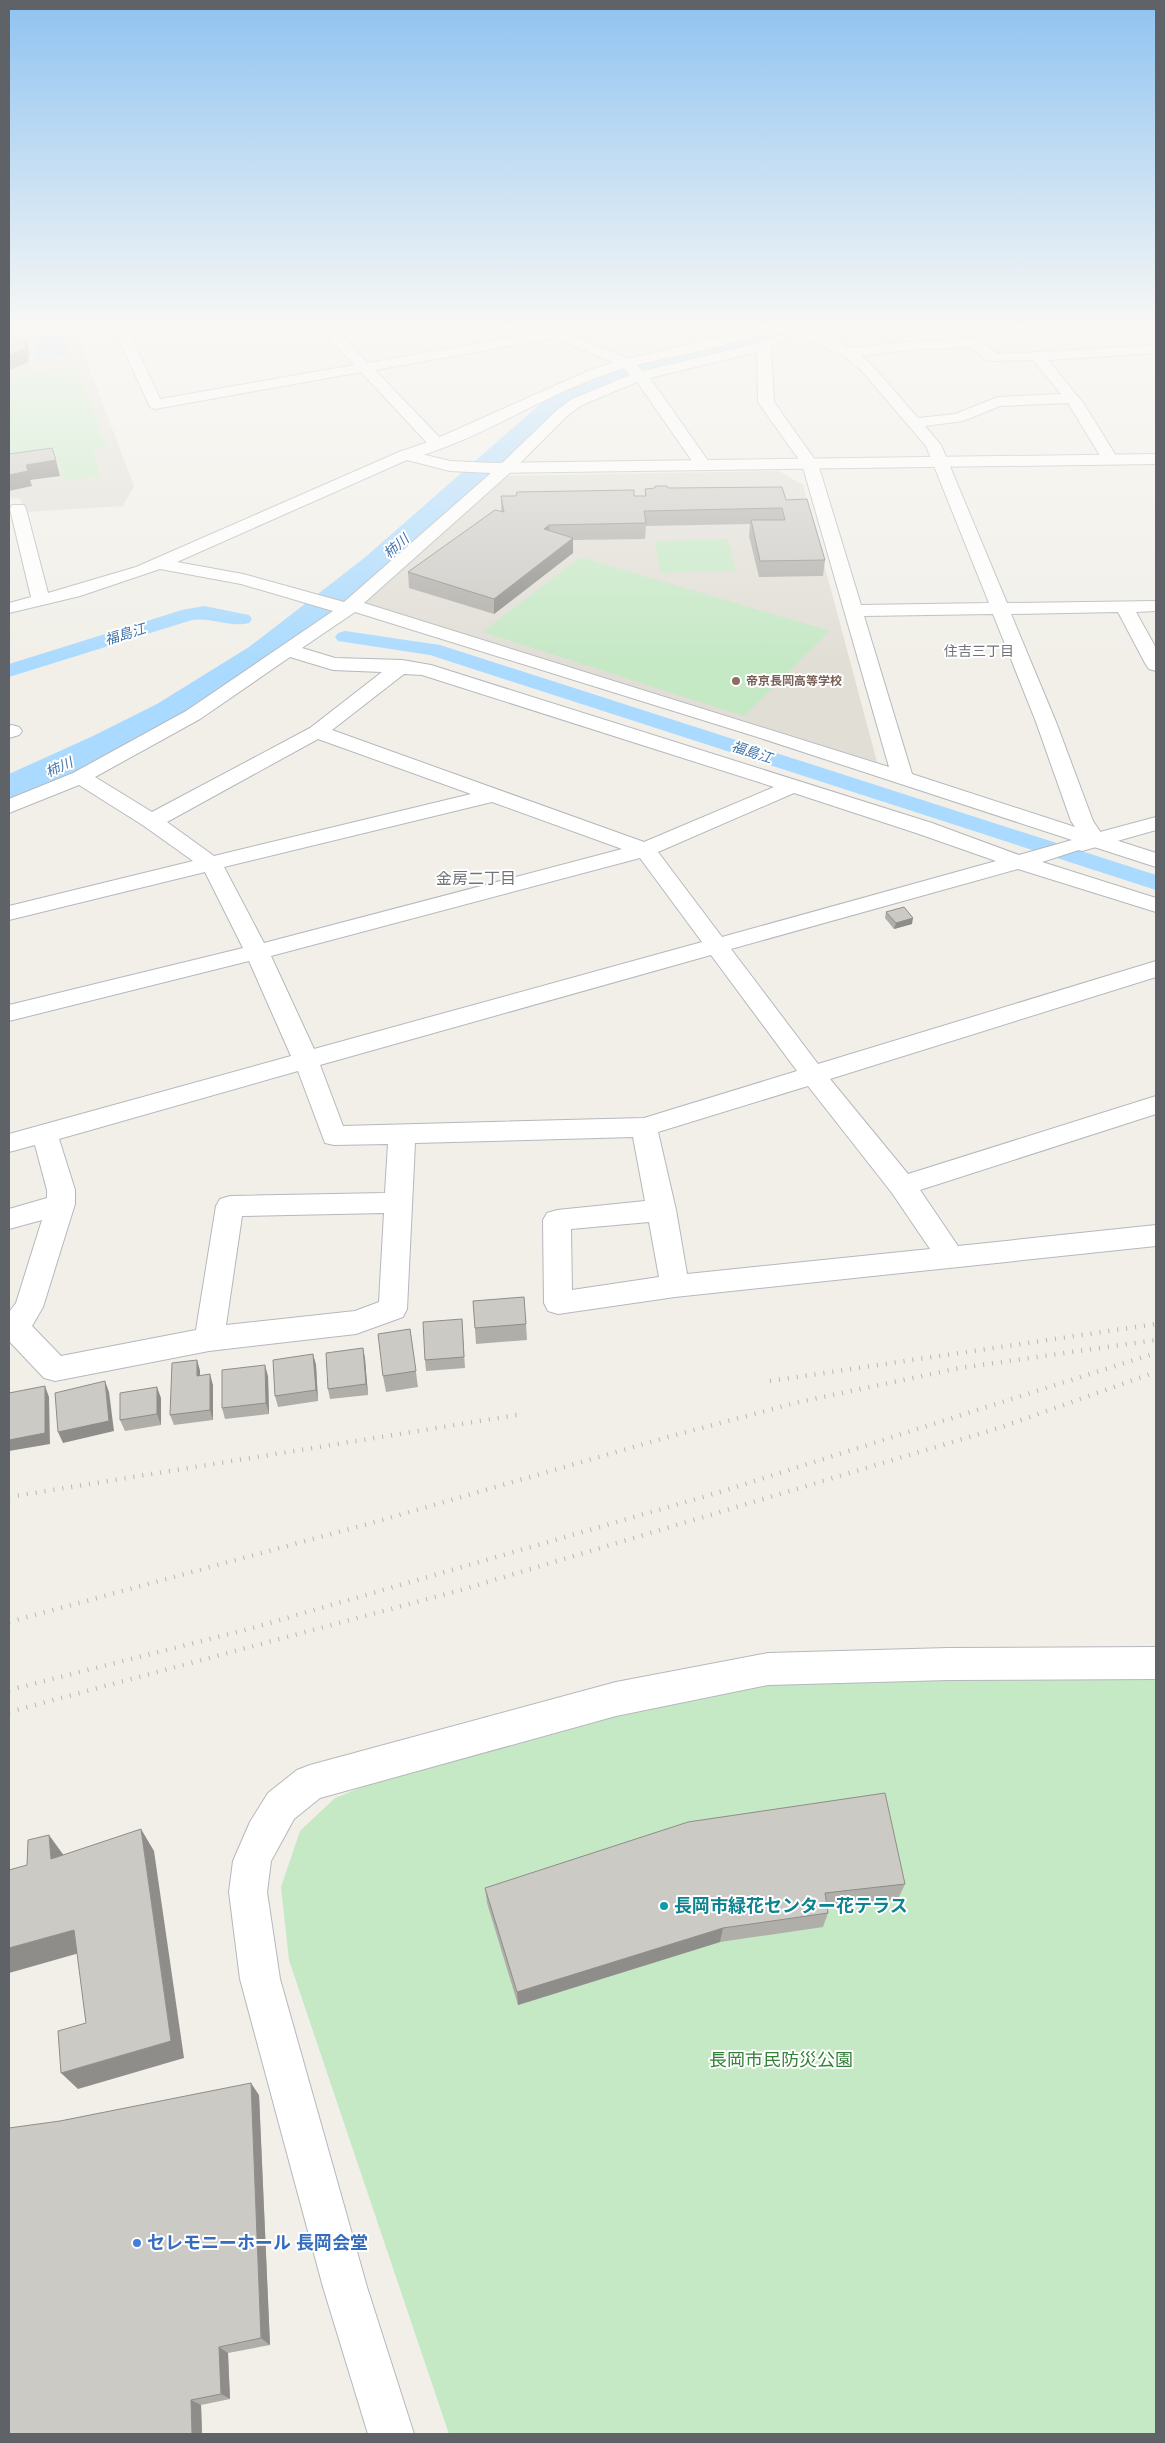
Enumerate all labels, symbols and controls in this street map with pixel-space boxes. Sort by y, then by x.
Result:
water label: 柿川 [380,529,414,562]
water label: 福島江 [102,619,150,649]
district label: 住吉三丁目 [944,642,1014,660]
place label: 帝京長岡高等学校 [746,673,842,688]
marker: 帝京長岡高等学校 [730,675,742,687]
water label: 福島江 [729,737,777,768]
water label: 柿川 [43,752,77,781]
district label: 金房二丁目 [436,868,516,888]
place label: 長岡市緑花センター花テラス [674,1894,908,1917]
marker: 長岡市緑花センター花テラス [658,1900,670,1912]
park label: 長岡市民防災公園 [709,2048,853,2071]
place label: セレモニーホール 長岡会堂 [147,2231,368,2254]
marker: セレモニーホール 長岡会堂 [131,2237,143,2249]

